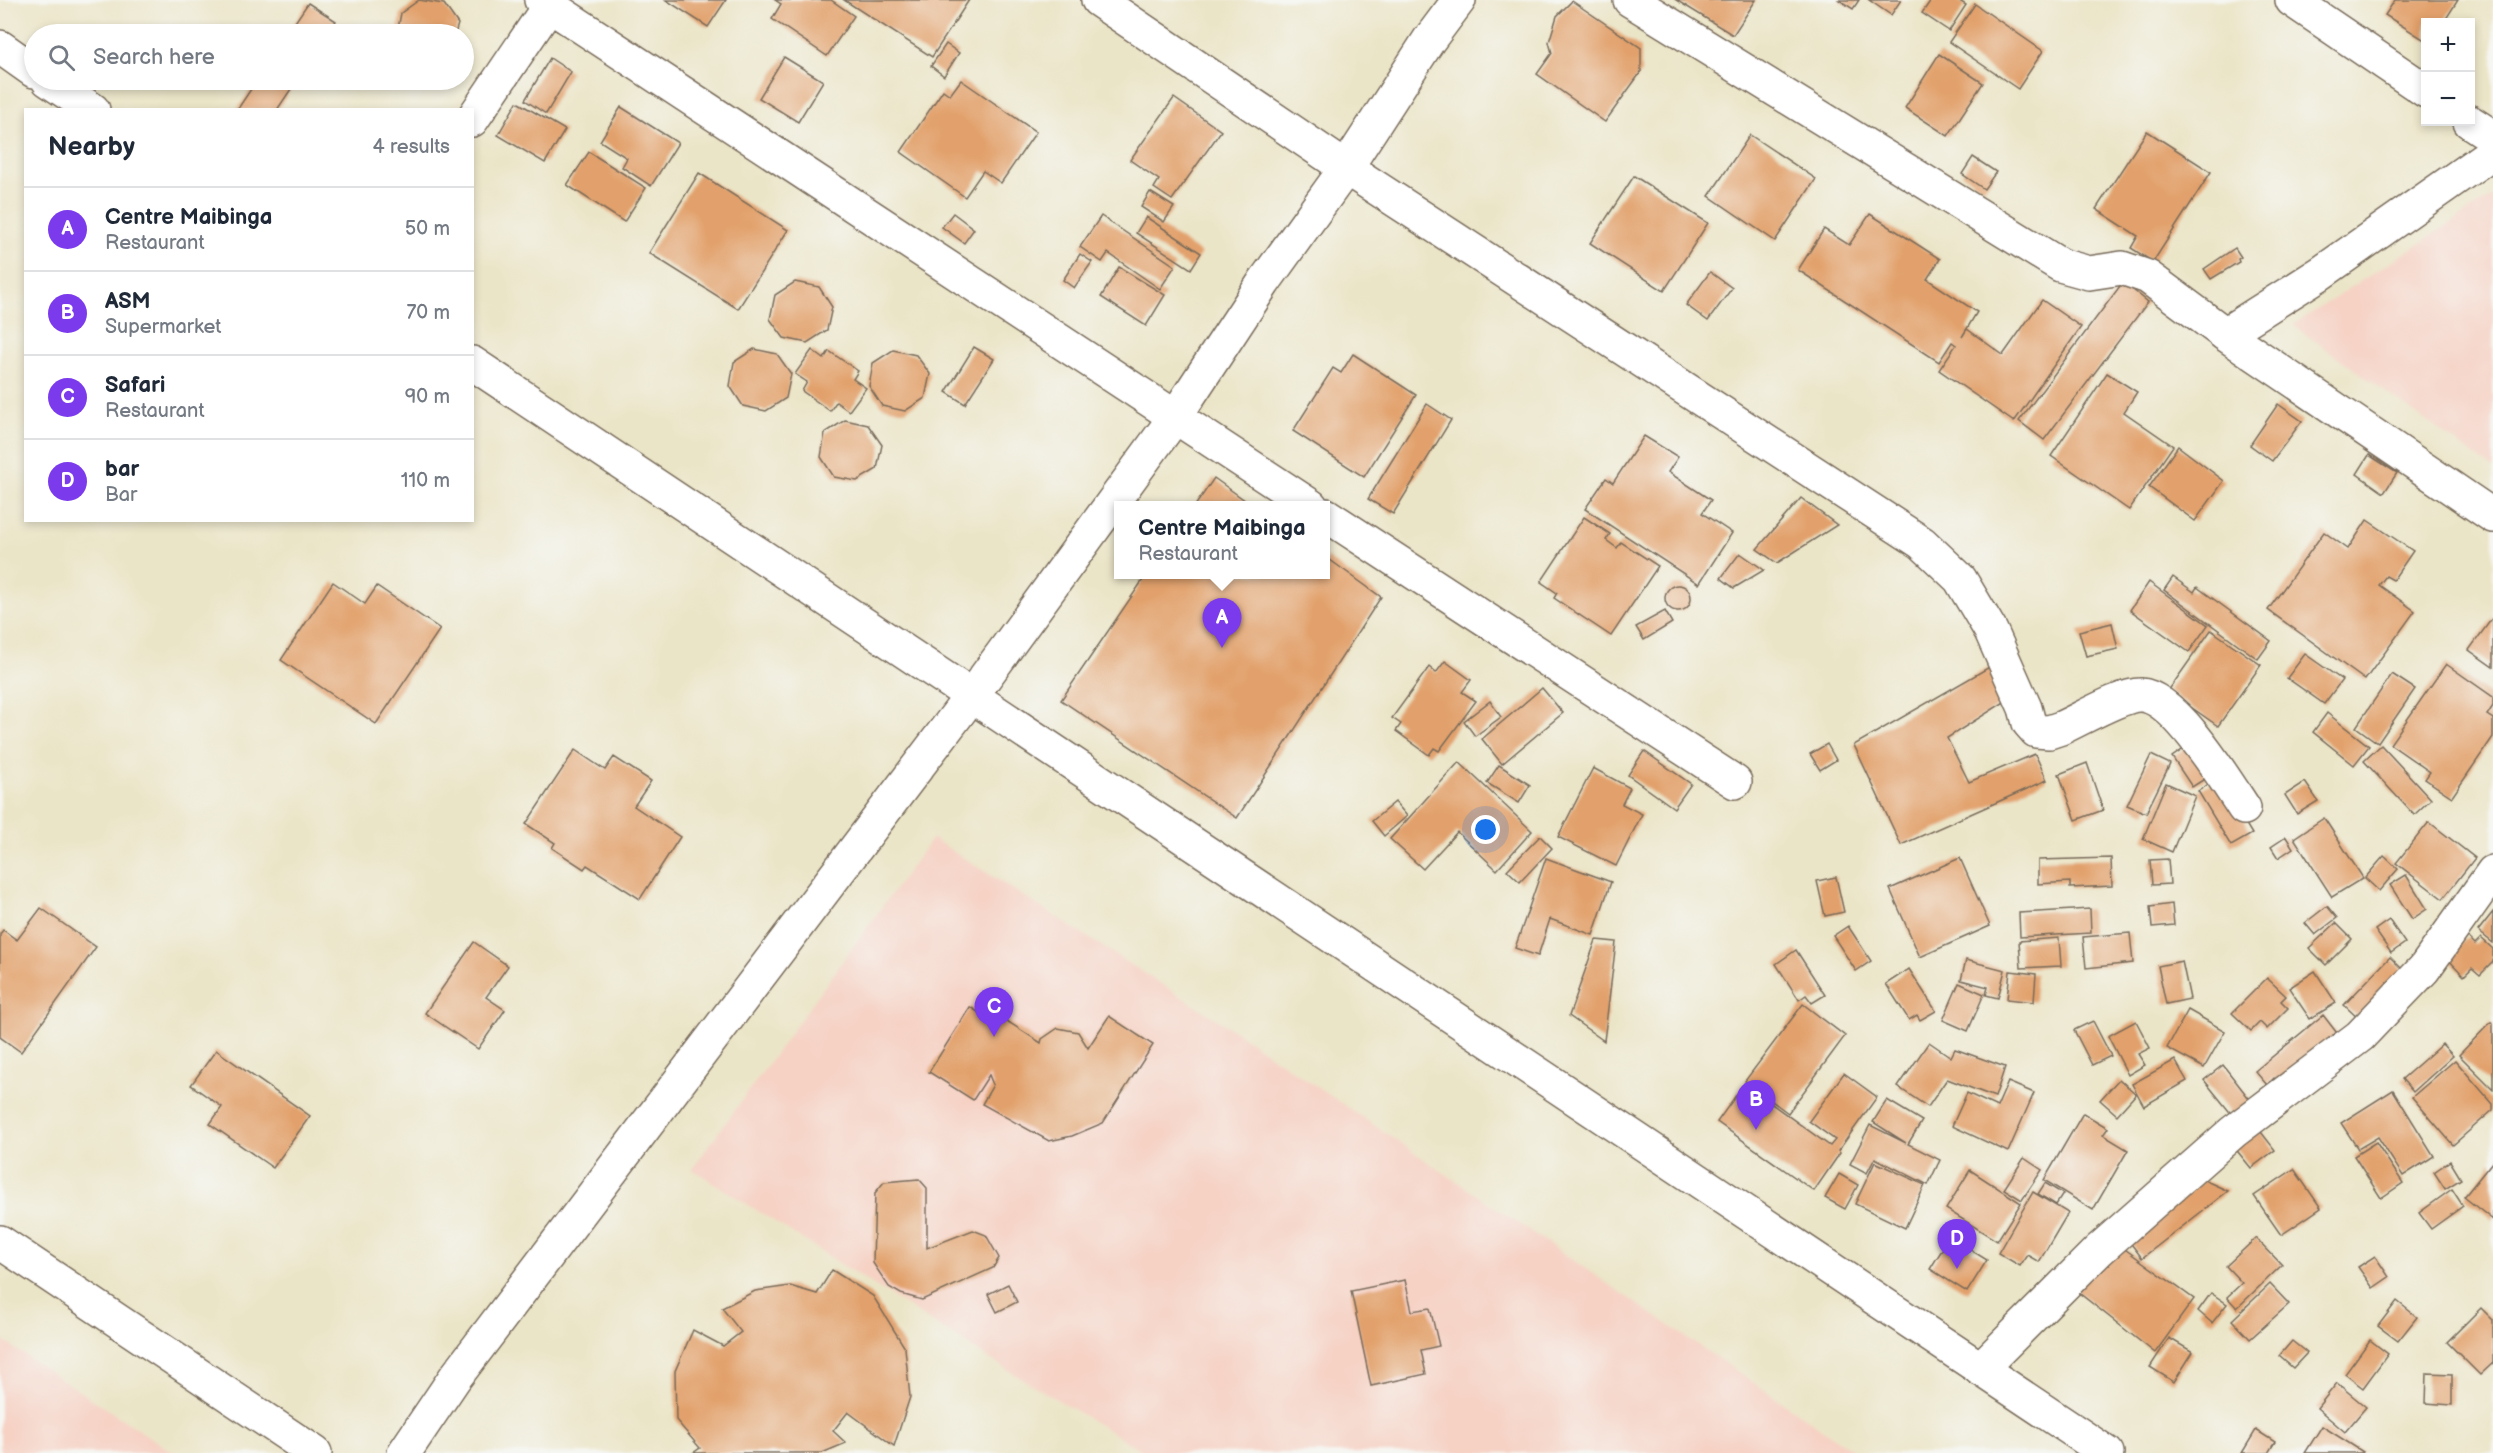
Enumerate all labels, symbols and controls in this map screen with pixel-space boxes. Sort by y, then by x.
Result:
map controls [2421,18,2475,126]
button: + [2421,18,2475,72]
search box [24,24,474,90]
icon: search [45,41,78,74]
text: Search here [93,44,215,71]
button: − [2421,72,2475,126]
text: Nearby [48,132,135,163]
text: 4 results [372,135,450,159]
text: Centre Maibinga [105,204,272,231]
text: A [61,217,74,241]
text: 50 m [405,217,450,241]
text: Restaurant [105,231,205,255]
text: ASM [105,288,151,315]
text: B [60,301,75,325]
text: 70 m [406,301,450,325]
text: Supermarket [105,315,221,339]
text: Safari [105,372,165,399]
text: C [60,385,75,409]
text: 90 m [405,385,450,409]
text: Restaurant [105,399,205,423]
text: bar [105,456,139,483]
text: D [61,469,74,493]
text: 110 m [401,469,450,493]
text: Bar [105,483,137,507]
popup [1114,501,1330,579]
text: Centre Maibinga [1138,515,1306,542]
text: Restaurant [1138,542,1238,566]
pin: A [1202,598,1242,648]
your location [1471,815,1500,844]
pin: C [974,988,1014,1037]
pin: B [1736,1080,1776,1130]
pin: D [1938,1220,1976,1269]

